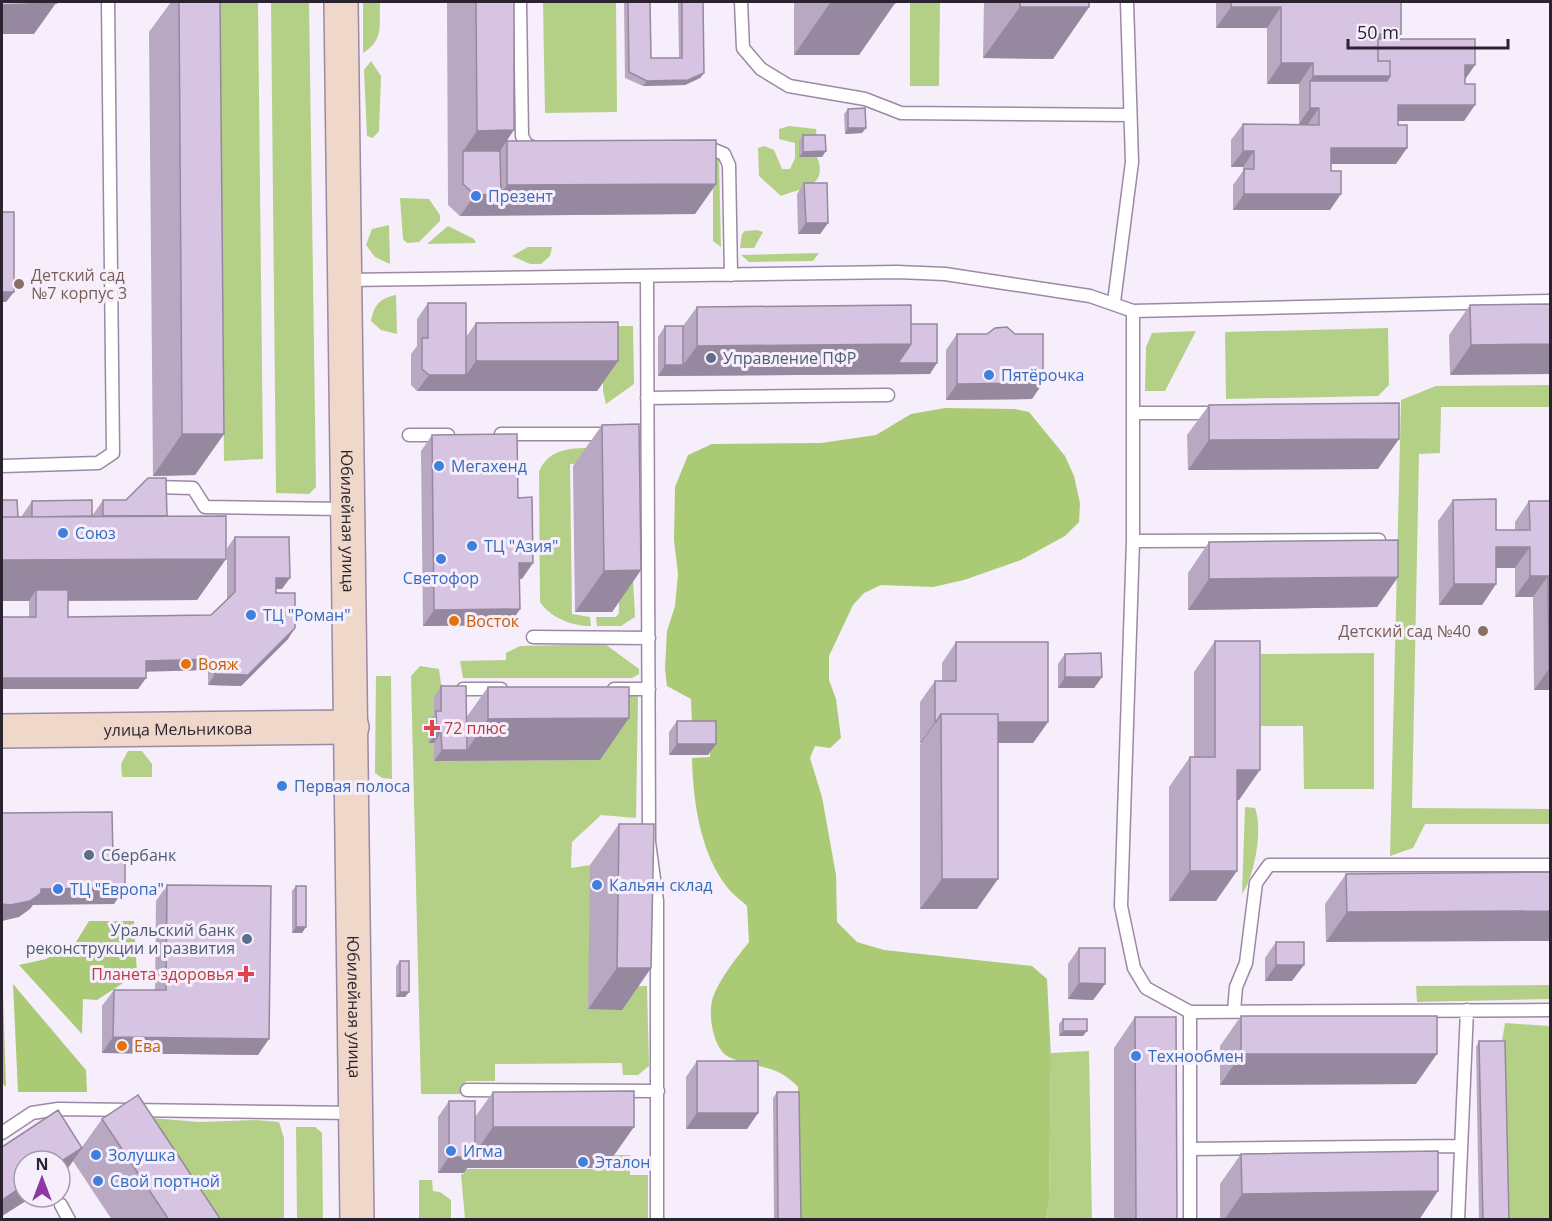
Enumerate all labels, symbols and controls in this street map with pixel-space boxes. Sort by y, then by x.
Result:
scale bar [1348,12,1508,50]
text: 50 m [1357,20,1399,44]
place label: Презент [488,185,553,207]
marker: Презент [469,189,483,203]
place label: Детский сад №7 корпус 3 [31,264,127,304]
marker: Детский сад №7 корпус 3 [12,277,26,291]
place label: Управление ПФР [723,347,856,369]
marker: Управление ПФР [704,351,718,365]
place label: Пятёрочка [1001,364,1084,386]
marker: Пятёрочка [982,368,996,382]
street label: Юбилейная улица [336,449,360,593]
place label: Мегахенд [451,455,527,477]
marker: Мегахенд [432,459,446,473]
place label: Союз [75,522,116,544]
marker: Союз [56,526,70,540]
place label: ТЦ "Азия" [484,535,558,557]
marker: ТЦ "Азия" [465,539,479,553]
marker: Светофор [434,552,448,566]
place label: Светофор [403,567,479,589]
place label: ТЦ "Роман" [263,604,351,626]
marker: ТЦ "Роман" [244,608,258,622]
place label: Восток [466,610,520,632]
marker: Восток [447,614,461,628]
place label: Детский сад №40 [1339,620,1471,642]
marker: Детский сад №40 [1476,624,1490,638]
place label: Вояж [198,653,239,675]
marker: Вояж [179,657,193,671]
street label: улица Мельникова [104,717,252,741]
place label: 72 плюс [444,717,507,739]
marker: 72 плюс [425,721,439,735]
place label: Первая полоса [294,775,410,797]
marker: Первая полоса [275,779,289,793]
place label: Сбербанк [101,844,177,866]
marker: Сбербанк [82,848,96,862]
place label: Кальян склад [609,874,713,896]
place label: ТЦ "Европа" [70,878,164,900]
marker: Кальян склад [590,878,604,892]
marker: ТЦ "Европа" [51,882,65,896]
place label: Уральский банк реконструкции и развития [26,919,236,959]
marker: Уральский банк реконструкции и развития [240,932,254,946]
street label: Юбилейная улица [342,935,366,1079]
place label: Планета здоровья [91,963,234,985]
marker: Планета здоровья [239,967,253,981]
place label: Ева [134,1035,161,1057]
marker: Ева [115,1039,129,1053]
place label: Технообмен [1148,1045,1244,1067]
marker: Технообмен [1129,1049,1143,1063]
place label: Игма [463,1140,503,1162]
place label: Золушка [108,1144,176,1166]
marker: Игма [444,1144,458,1158]
marker: Золушка [89,1148,103,1162]
north arrow [12,1149,72,1209]
place label: Эталон [595,1151,650,1173]
text: N [35,1153,49,1175]
marker: Эталон [576,1155,590,1169]
place label: Свой портной [110,1170,220,1192]
marker: Свой портной [91,1174,105,1188]

